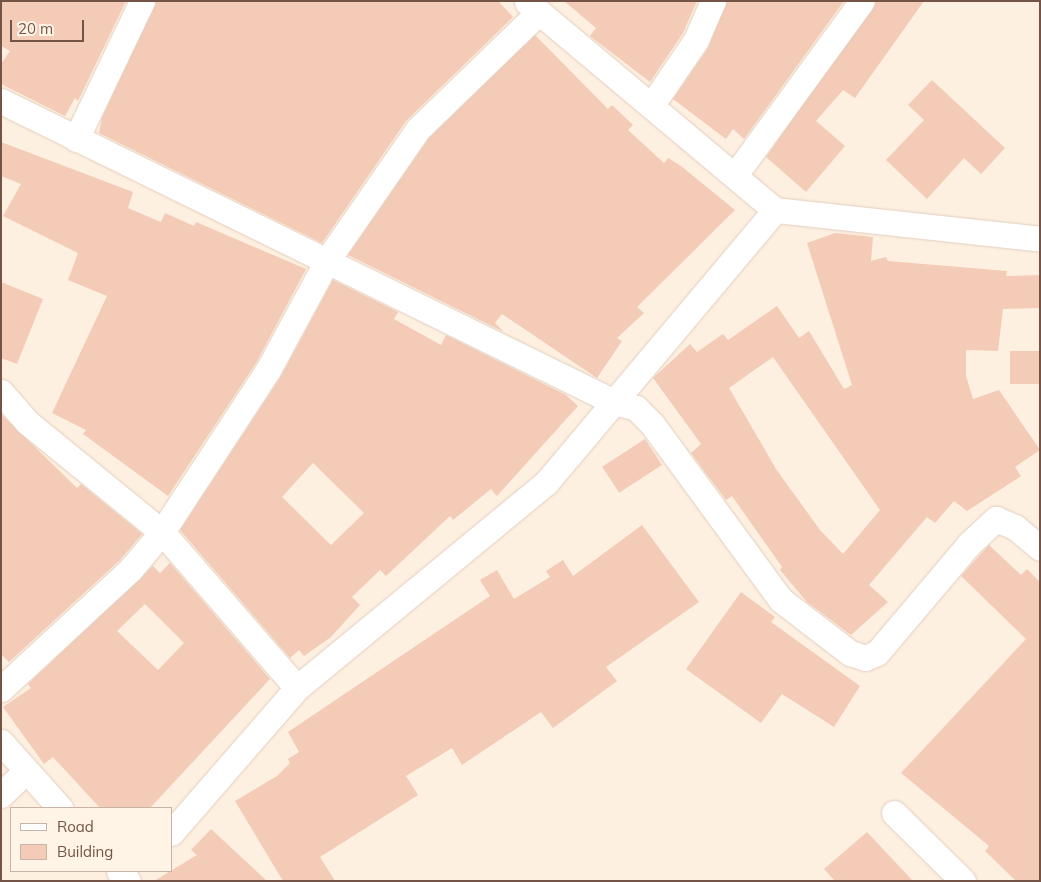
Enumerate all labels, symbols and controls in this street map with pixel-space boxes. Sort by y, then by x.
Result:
scale bar [12,10,86,42]
text: 20 m [18,19,53,38]
legend [10,807,172,872]
text: Road [57,817,94,836]
text: Building [57,842,113,861]

